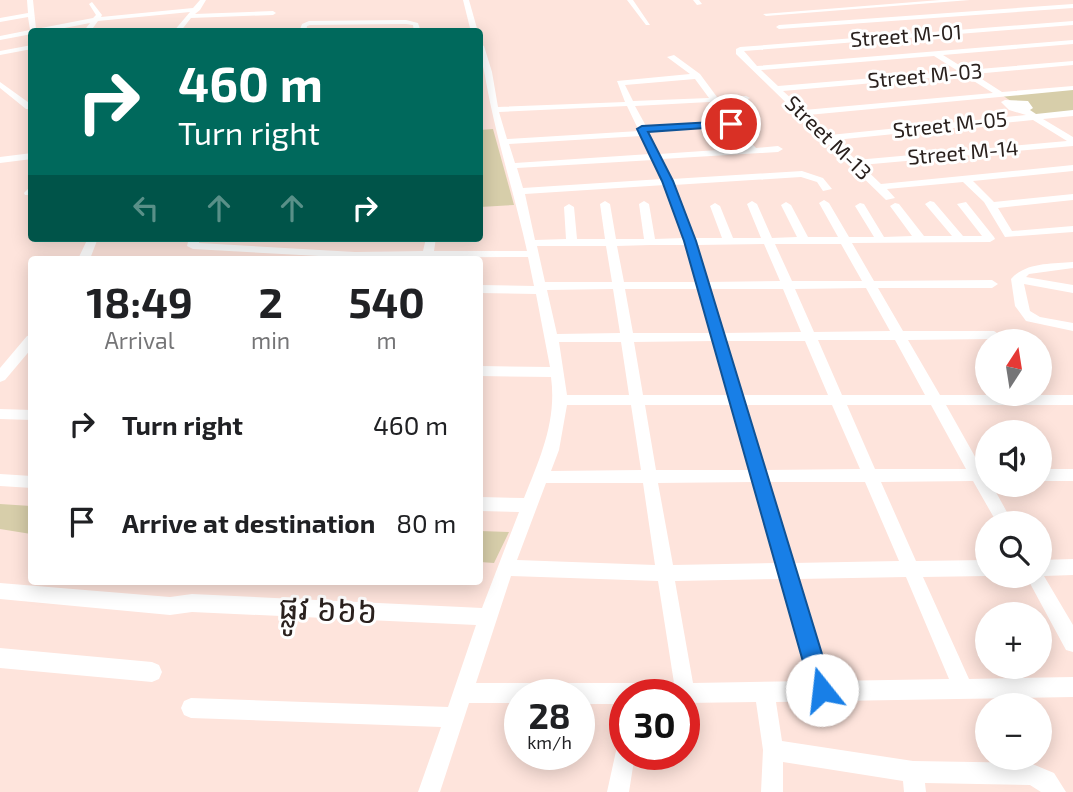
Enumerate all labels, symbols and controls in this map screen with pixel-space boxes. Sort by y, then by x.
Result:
street label: Street M-01 [849,18,963,51]
text: 460 m [178,53,323,112]
icon: right [63,56,154,147]
street label: Street M-03 [866,57,983,92]
street label: Street M-13 [781,90,877,184]
pin [701,94,761,154]
icon: arrive [712,105,750,143]
street label: Street M-05 [891,105,1008,142]
text: Turn right [178,113,320,151]
street label: Street M-14 [906,134,1019,169]
icon: left [127,189,165,227]
icon: ahead [200,189,238,227]
icon: ahead [273,189,311,227]
icon: right [346,189,384,227]
text: 18:49 [86,276,193,326]
text: 2 [258,276,283,326]
text: 540 [348,276,425,326]
text: Arrival [104,326,174,354]
text: min [251,326,290,354]
text: m [377,326,397,354]
north arrow [975,329,1052,406]
map controls [975,329,1052,770]
icon: right [63,405,101,443]
text: Turn right [122,409,243,440]
text: 460 m [373,409,448,440]
button: sound [975,420,1052,497]
icon: arrive [63,503,101,541]
text: Arrive at destination [122,507,375,538]
text: 80 m [396,507,456,538]
button: search [975,511,1052,588]
street label: ផ្លូវ ៦៦៦ [277,586,378,641]
button: + [975,602,1052,679]
position arrow [785,653,859,727]
speed limit sign: 30 [609,679,700,770]
button: − [975,693,1052,770]
text: 28 [528,694,571,736]
text: km/h [527,731,572,753]

